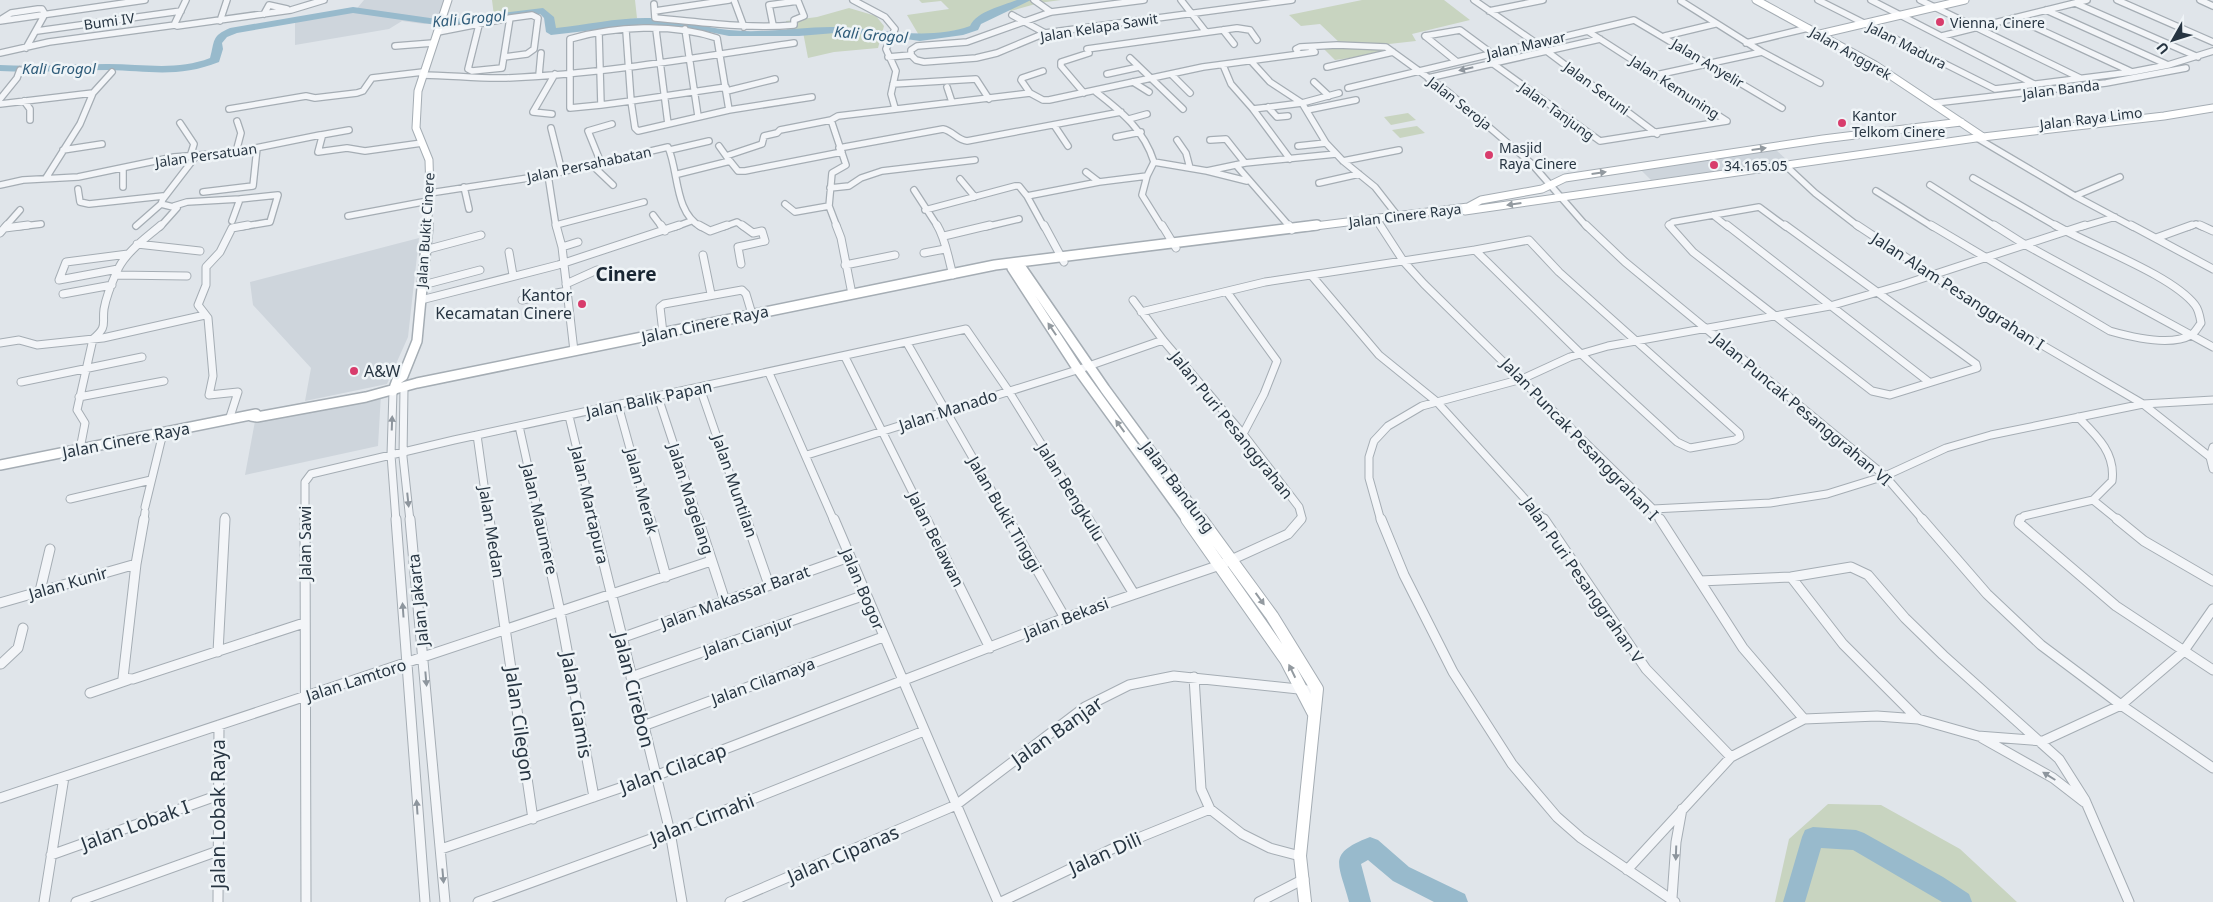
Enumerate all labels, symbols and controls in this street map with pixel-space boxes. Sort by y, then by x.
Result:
water label: Kali Grogol [431,5,508,31]
street label: Bumi IV [82,8,136,34]
street label: Jalan Kelapa Sawit [1037,8,1159,46]
place label: Vienna, Cinere [1950,13,2045,32]
north arrow [2148,15,2198,65]
street label: Jalan Madura [1862,16,1950,73]
marker: Vienna, Cinere [1934,16,1946,28]
water label: Kali Grogol [833,21,910,47]
street label: Jalan Anggrek [1805,21,1896,84]
street label: Jalan Mawar [1483,27,1568,64]
street label: Jalan Anyelir [1667,33,1748,92]
text: U [2152,38,2173,59]
street label: Jalan Kemuning [1625,50,1723,123]
street label: Jalan Seruni [1559,56,1634,119]
water label: Kali Grogol [22,58,97,78]
one-way arrow [1458,65,1473,73]
street label: Jalan Seroja [1422,71,1496,134]
street label: Jalan Banda [2019,75,2101,103]
street label: Jalan Tanjung [1514,76,1598,145]
street label: Jalan Raya Limo [2037,102,2143,134]
place label: Kantor Telkom Cinere [1852,106,1945,141]
marker: Kantor Telkom Cinere [1836,117,1848,129]
street label: Jalan Persatuan [152,138,258,172]
place label: Masjid Raya Cinere [1499,138,1577,173]
street label: Jalan Persahabatan [523,142,653,187]
one-way arrow [1752,144,1768,152]
marker: Masjid Raya Cinere [1483,149,1495,161]
place label: 34.165.05 [1724,156,1788,175]
marker: 34.165.05 [1708,159,1720,171]
one-way arrow [1591,168,1607,176]
street label: Jalan Bukit Cinere [411,172,439,290]
street label: Jalan Cinere Raya [1346,199,1462,232]
one-way arrow [1506,200,1522,208]
street label: Jalan Alam Pesanggrahan I [1866,226,2048,355]
district label: Cinere [595,261,657,287]
place label: Kantor Kecamatan Cinere [435,284,572,324]
marker: Kantor Kecamatan Cinere [576,298,588,310]
street label: Jalan Cinere Raya [638,300,770,349]
one-way arrow [1047,322,1057,336]
street label: Jalan Puncak Pesanggrahan VI [1706,326,1896,491]
street label: Jalan Puri Pesanggrahan [1164,345,1298,503]
street label: Jalan Puncak Pesanggrahan I [1495,352,1664,525]
place label: A&W [364,360,401,382]
marker: A&W [348,365,360,377]
street label: Jalan Balik Papan [582,375,714,424]
street label: Jalan Manado [894,384,1000,437]
one-way arrow [388,414,396,430]
street label: Jalan Cinere Raya [59,417,192,464]
one-way arrow [1115,419,1125,433]
street label: Jalan Muntilan [706,430,763,540]
street label: Jalan Bandung [1135,435,1220,537]
street label: Jalan Bengkulu [1031,437,1110,545]
street label: Jalan Magelang [662,439,719,557]
street label: Jalan Martapura [565,442,614,566]
street label: Jalan Merak [619,444,664,537]
street label: Jalan Bukit Tinggi [962,450,1047,576]
street label: Jalan Maumere [516,459,563,577]
street label: Jalan Medan [474,482,510,580]
street label: Jalan Belawan [902,486,970,591]
street label: Jalan Puri Pesanggrahan V [1516,491,1649,668]
one-way arrow [404,493,412,509]
street label: Jalan Sawi [294,506,316,582]
street label: Jalan Bogor [835,543,890,634]
street label: Jalan Jakarta [402,553,434,649]
street label: Jalan Makassar Barat [656,560,813,635]
street label: Jalan Kunir [24,561,110,605]
street label: Jalan Bekasi [1019,592,1112,645]
one-way arrow [1255,592,1265,606]
one-way arrow [398,602,406,618]
street label: Jalan Cianjur [698,610,796,662]
street label: Jalan Cirebon [607,628,661,750]
street label: Jalan Ciamis [555,648,599,760]
street label: Jalan Cilamaya [706,652,818,711]
street label: Jalan Lamtoro [301,653,409,707]
street label: Jalan Cilegon [499,663,541,783]
one-way arrow [1288,664,1296,678]
one-way arrow [423,672,431,688]
street label: Jalan Banjar [1004,690,1108,773]
street label: Jalan Cilacap [614,737,730,800]
street label: Jalan Lobak Raya [205,739,231,891]
one-way arrow [2042,771,2055,780]
street label: Jalan Cimahi [644,787,758,852]
street label: Jalan Lobak I [75,793,193,857]
one-way arrow [413,799,421,815]
street label: Jalan Cipanas [781,819,903,890]
street label: Jalan Dili [1063,826,1145,881]
one-way arrow [1671,845,1679,861]
one-way arrow [440,869,448,885]

